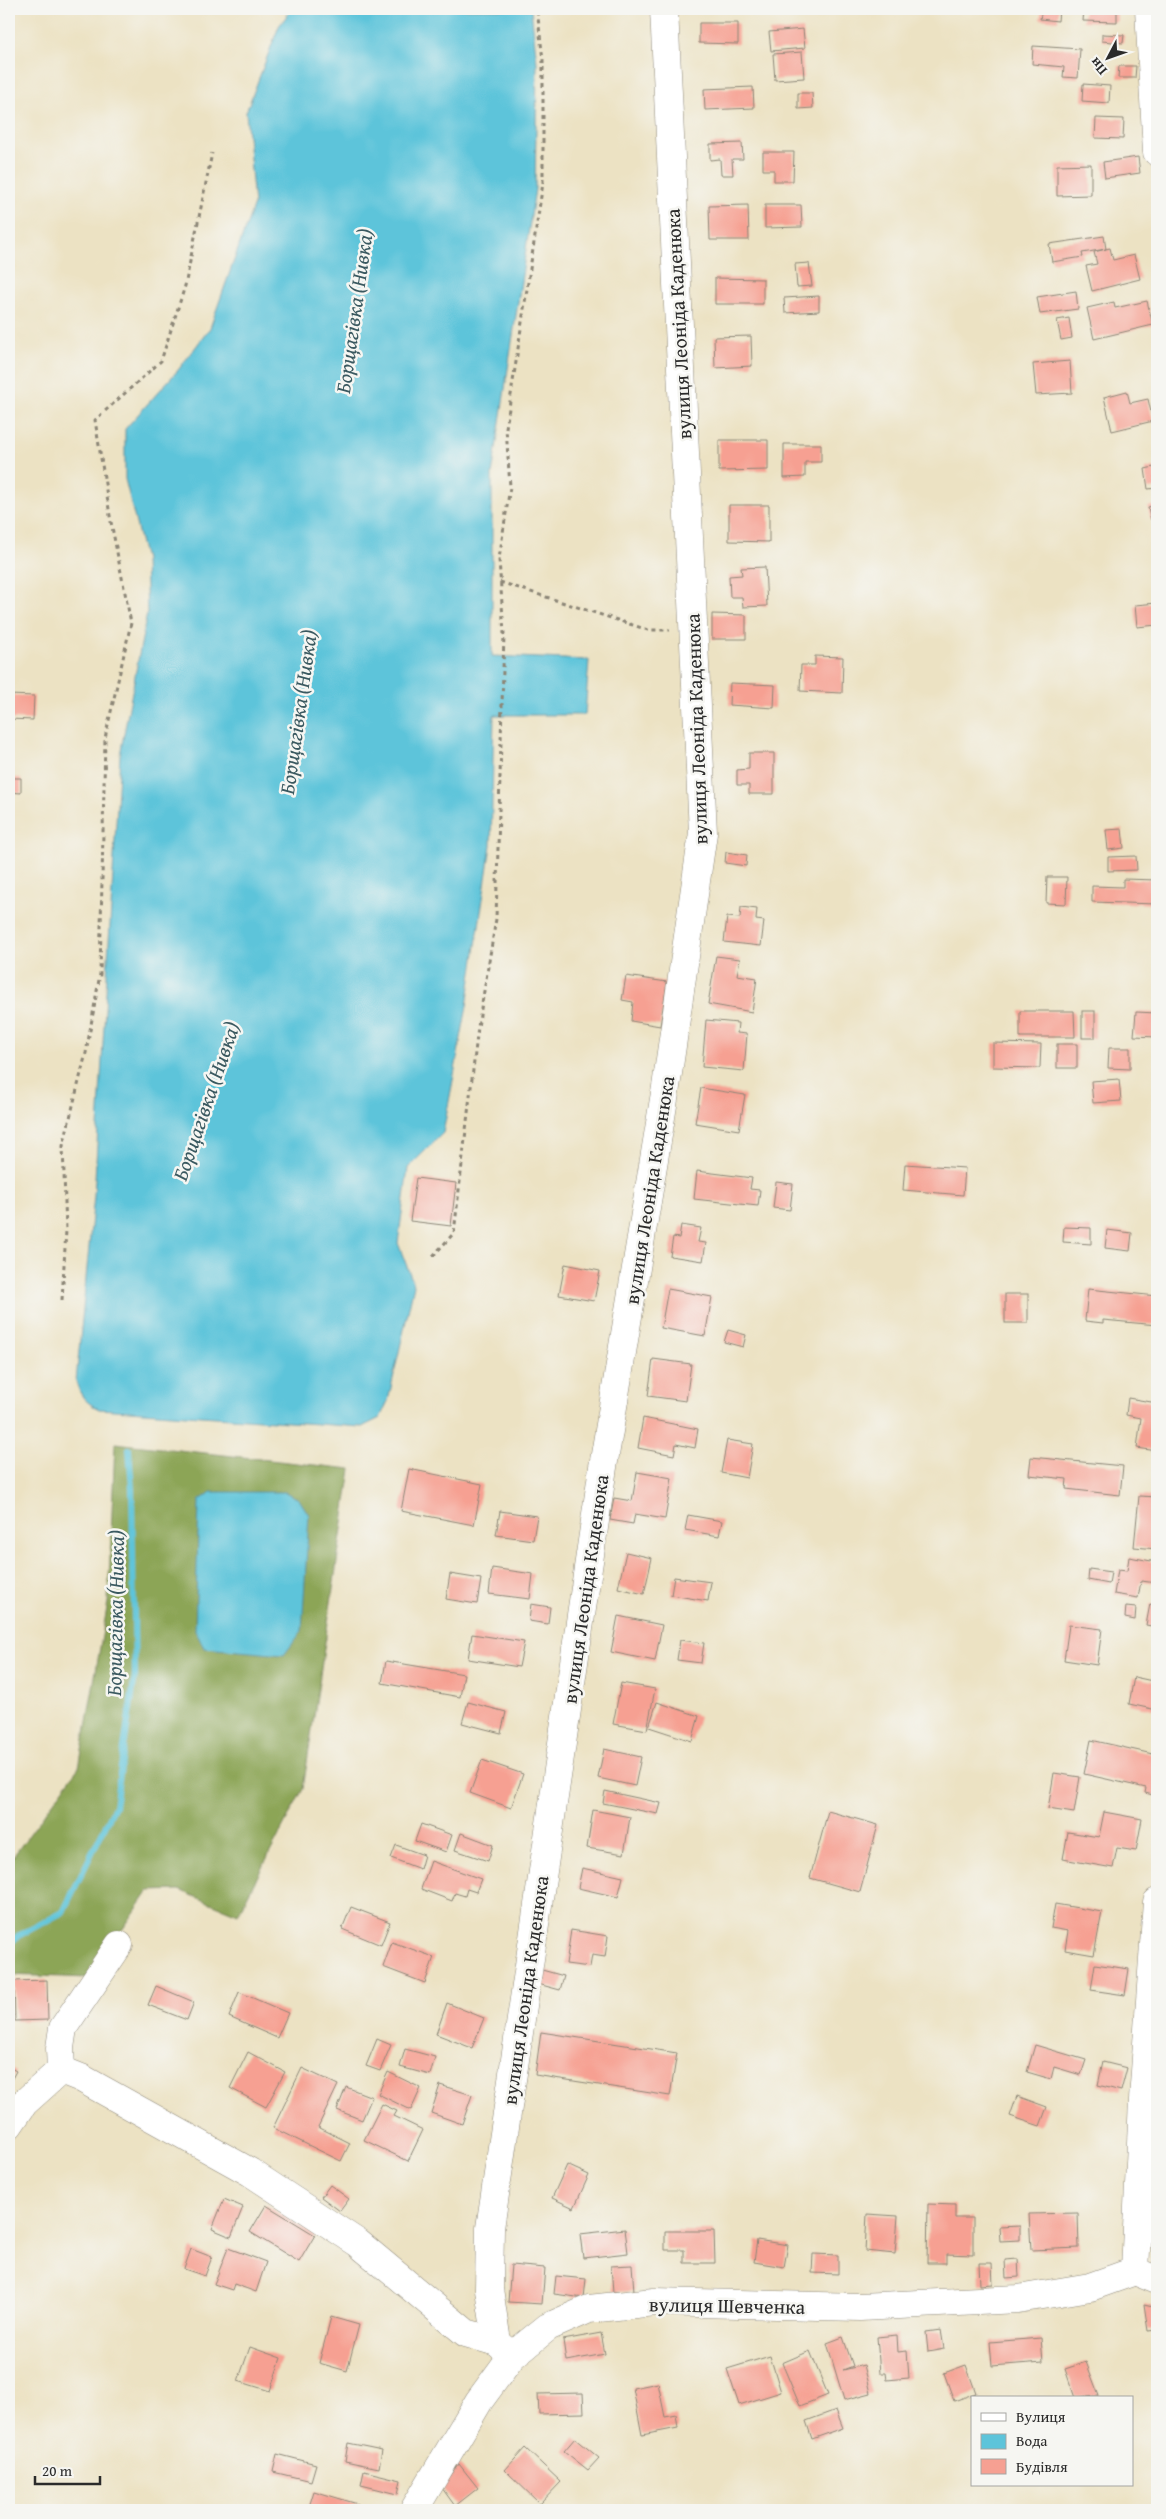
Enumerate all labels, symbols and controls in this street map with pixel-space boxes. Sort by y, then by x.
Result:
north arrow [1084,32,1134,82]
text: Пн [1084,53,1112,80]
street label: вулиця Леоніда Каденюка [657,207,699,440]
water label: Борщагівка (Нивка) [327,227,381,395]
street label: вулиця Леоніда Каденюка [677,613,715,845]
water label: Борщагівка (Нивка) [271,628,325,796]
water label: Борщагівка (Нивка) [164,1017,248,1185]
street label: вулиця Леоніда Каденюка [617,1073,681,1306]
street label: вулиця Леоніда Каденюка [555,1472,616,1705]
water label: Борщагівка (Нивка) [98,1530,132,1696]
street label: вулиця Леоніда Каденюка [495,1873,556,2106]
street label: вулиця Шевченка [649,2289,806,2321]
legend [971,2396,1134,2486]
text: Вулиця [1016,2406,1066,2427]
text: Вода [1016,2430,1048,2451]
scale bar [35,2454,100,2486]
text: Будівля [1016,2456,1068,2477]
text: 20 m [42,2460,73,2481]

